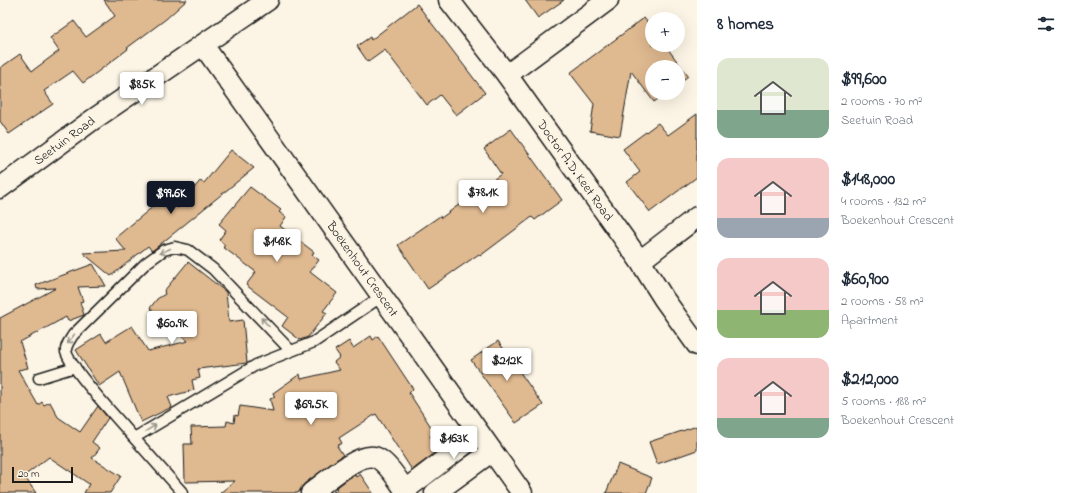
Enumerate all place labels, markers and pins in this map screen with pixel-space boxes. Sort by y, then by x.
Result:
pin: $85K [118,72,166,106]
pin: $78.1K [450,180,516,214]
pin: $99.6K [138,181,204,215]
pin: $148K [249,229,305,263]
pin: $60.9K [139,311,205,345]
pin: $212K [479,348,535,382]
pin: $69.5K [278,392,344,426]
pin: $163K [426,426,482,460]

